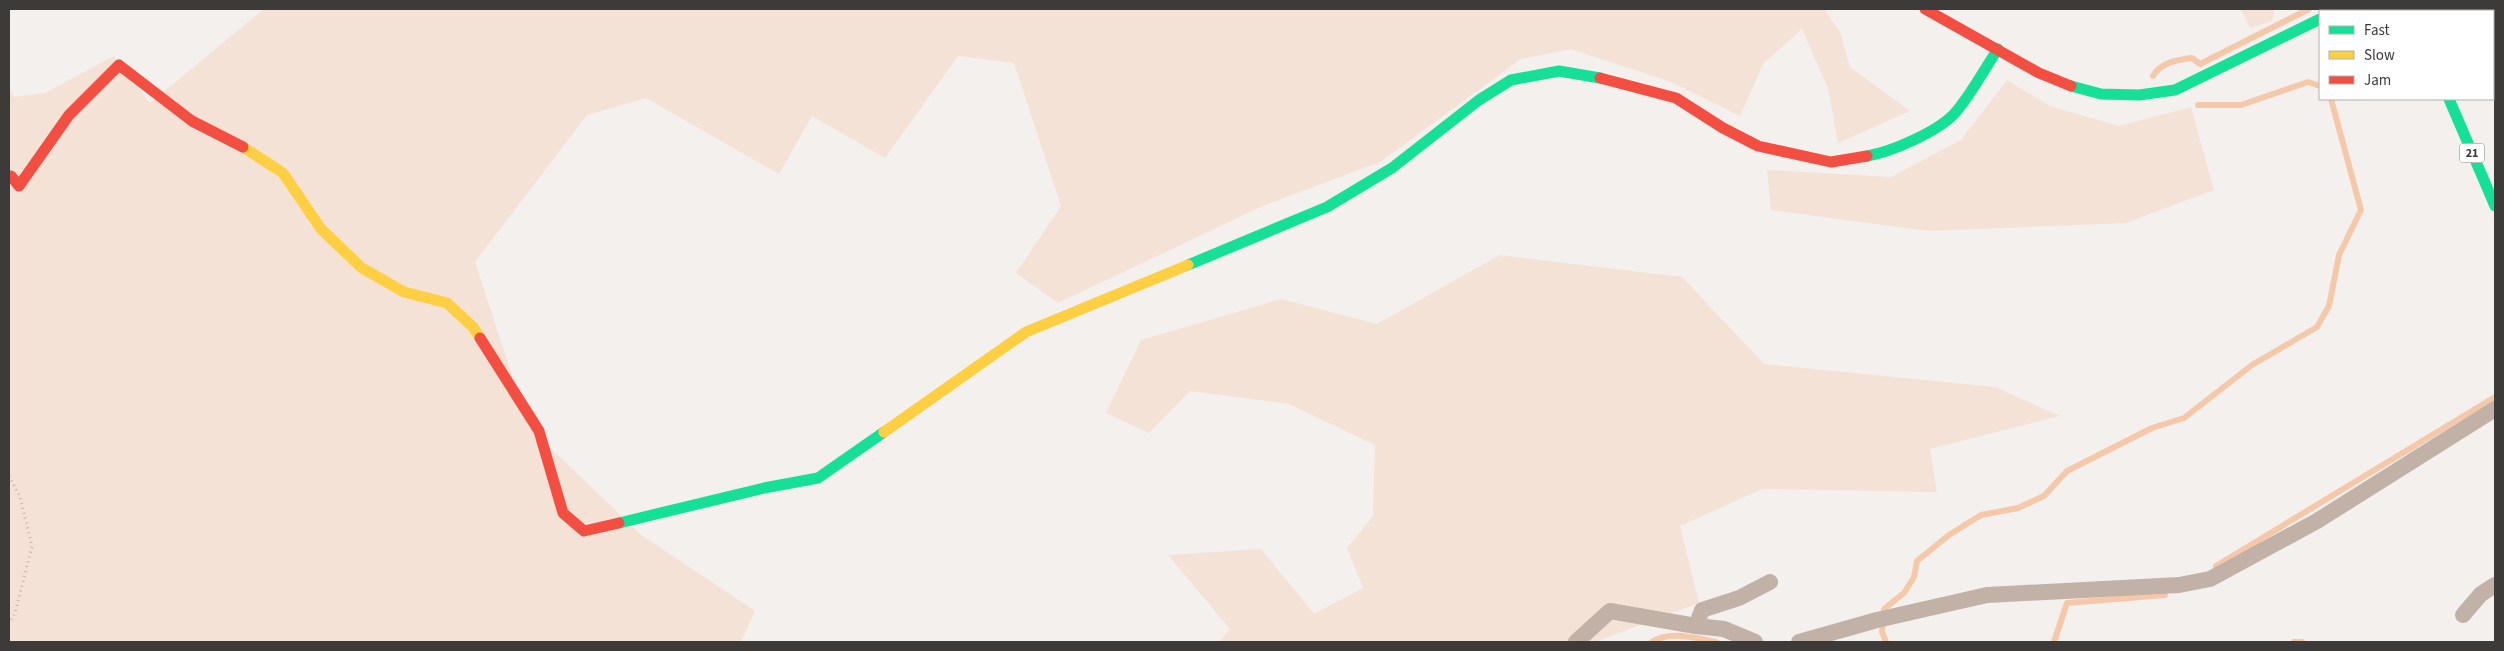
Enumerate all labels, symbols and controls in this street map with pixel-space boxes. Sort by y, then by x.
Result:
legend [2319,10,2494,100]
text: Fast [2364,20,2390,41]
text: Slow [2364,45,2395,66]
text: Jam [2364,70,2391,91]
road number: 21 [2460,144,2484,162]

